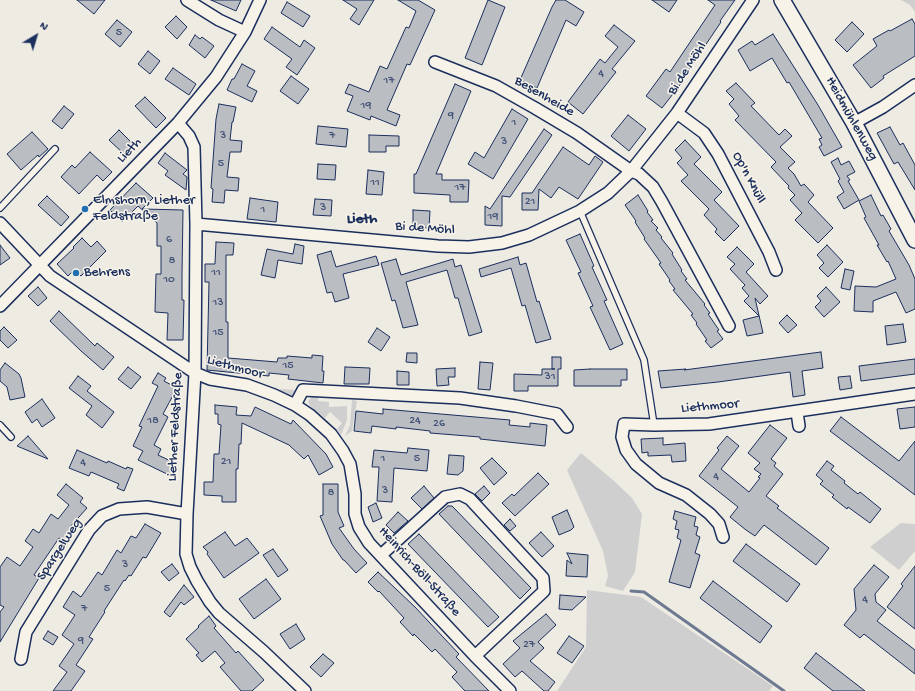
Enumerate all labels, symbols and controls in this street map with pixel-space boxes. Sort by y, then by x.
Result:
north arrow [16,16,56,56]
text: N [37,20,50,33]
house number: 5 [116,26,122,40]
street label: Bi de Möhl [665,39,711,99]
house number: 4 [598,67,604,81]
street label: Besenheide [511,73,577,121]
house number: 17 [383,74,395,88]
street label: Heidmühlenweg [821,74,881,164]
house number: 19 [361,99,371,113]
house number: 9 [448,109,454,123]
house number: 1 [512,116,516,130]
house number: 3 [220,129,226,143]
house number: 7 [329,129,335,143]
street label: Lieth [114,135,146,167]
house number: 3 [501,135,507,149]
street label: Op'n Knüll [727,149,769,207]
house number: 5 [218,157,224,171]
house number: 11 [370,176,380,190]
house number: 17 [454,181,466,195]
place label: Elmshorn, Liether Feldstraße [93,193,195,226]
house number: 21 [525,195,535,209]
house number: 3 [320,201,326,215]
house number: 1 [261,203,265,217]
marker: Elmshorn, Liether Feldstraße [80,204,90,214]
house number: 19 [488,210,498,224]
district label: Lieth [347,211,377,229]
street label: Bi de Möhl [395,219,455,239]
house number: 6 [166,233,172,247]
house number: 8 [169,254,175,268]
place label: Behrens [84,265,130,281]
house number: 11 [211,266,221,280]
marker: Behrens [71,268,81,278]
house number: 10 [163,273,175,287]
house number: 13 [212,296,224,310]
house number: 15 [212,326,224,340]
street label: Liethmoor [205,352,265,384]
house number: 15 [282,359,294,373]
house number: 31 [544,370,556,384]
street label: Liether Feldstraße [165,372,187,482]
street label: Liethmoor [680,396,740,418]
house number: 18 [147,414,159,428]
house number: 24 [409,414,421,428]
house number: 26 [433,417,445,431]
house number: 1 [381,452,385,466]
house number: 5 [414,452,420,466]
house number: 21 [221,455,231,469]
house number: 4 [80,456,86,470]
house number: 4 [713,470,719,484]
house number: 3 [382,484,388,498]
house number: 8 [328,486,334,500]
street label: Spargelweg [34,516,86,584]
street label: Heinrich-Böll-Straße [374,524,464,620]
house number: 3 [122,558,128,572]
house number: 5 [104,582,110,596]
house number: 4 [862,593,868,607]
house number: 7 [81,602,87,616]
house number: 9 [78,634,84,648]
house number: 27 [523,638,535,652]

